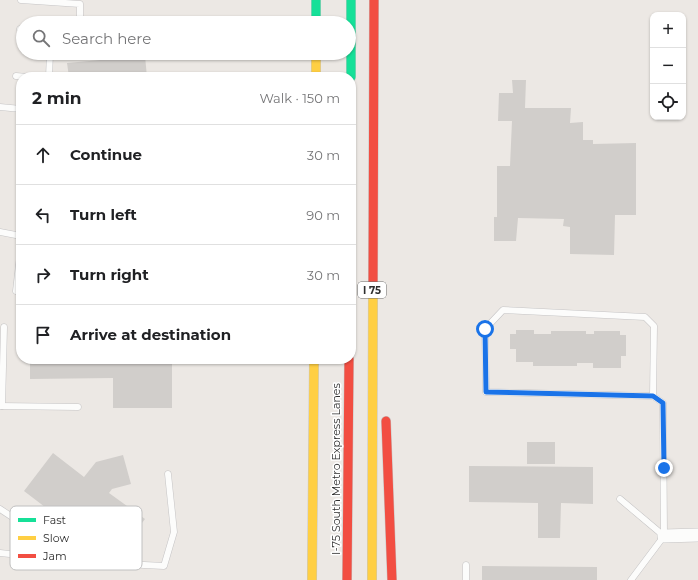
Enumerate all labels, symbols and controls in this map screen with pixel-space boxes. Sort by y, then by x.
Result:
map controls [650,12,686,120]
button: + [650,12,686,48]
search box [16,16,356,60]
icon: search [30,27,52,49]
text: Search here [62,29,151,48]
button: − [650,48,686,84]
button: locate [650,84,686,120]
text: 2 min [32,88,82,108]
text: Walk · 150 m [259,90,340,106]
icon: ahead [32,144,54,166]
text: Continue [70,145,142,164]
text: 30 m [307,147,340,163]
icon: left [32,204,54,226]
text: Turn left [70,205,137,224]
text: 90 m [306,207,340,223]
icon: right [32,264,54,286]
text: Turn right [70,265,149,284]
text: 30 m [307,267,340,283]
road number: I 75 [358,282,386,298]
route start [476,320,494,338]
icon: arrive [32,324,54,346]
text: Arrive at destination [70,325,231,344]
street label: I-75 South Metro Express Lanes [329,382,343,555]
route end [655,459,673,477]
legend [10,506,142,570]
text: Fast [43,513,67,527]
text: Slow [43,531,69,545]
text: Jam [42,549,67,563]

